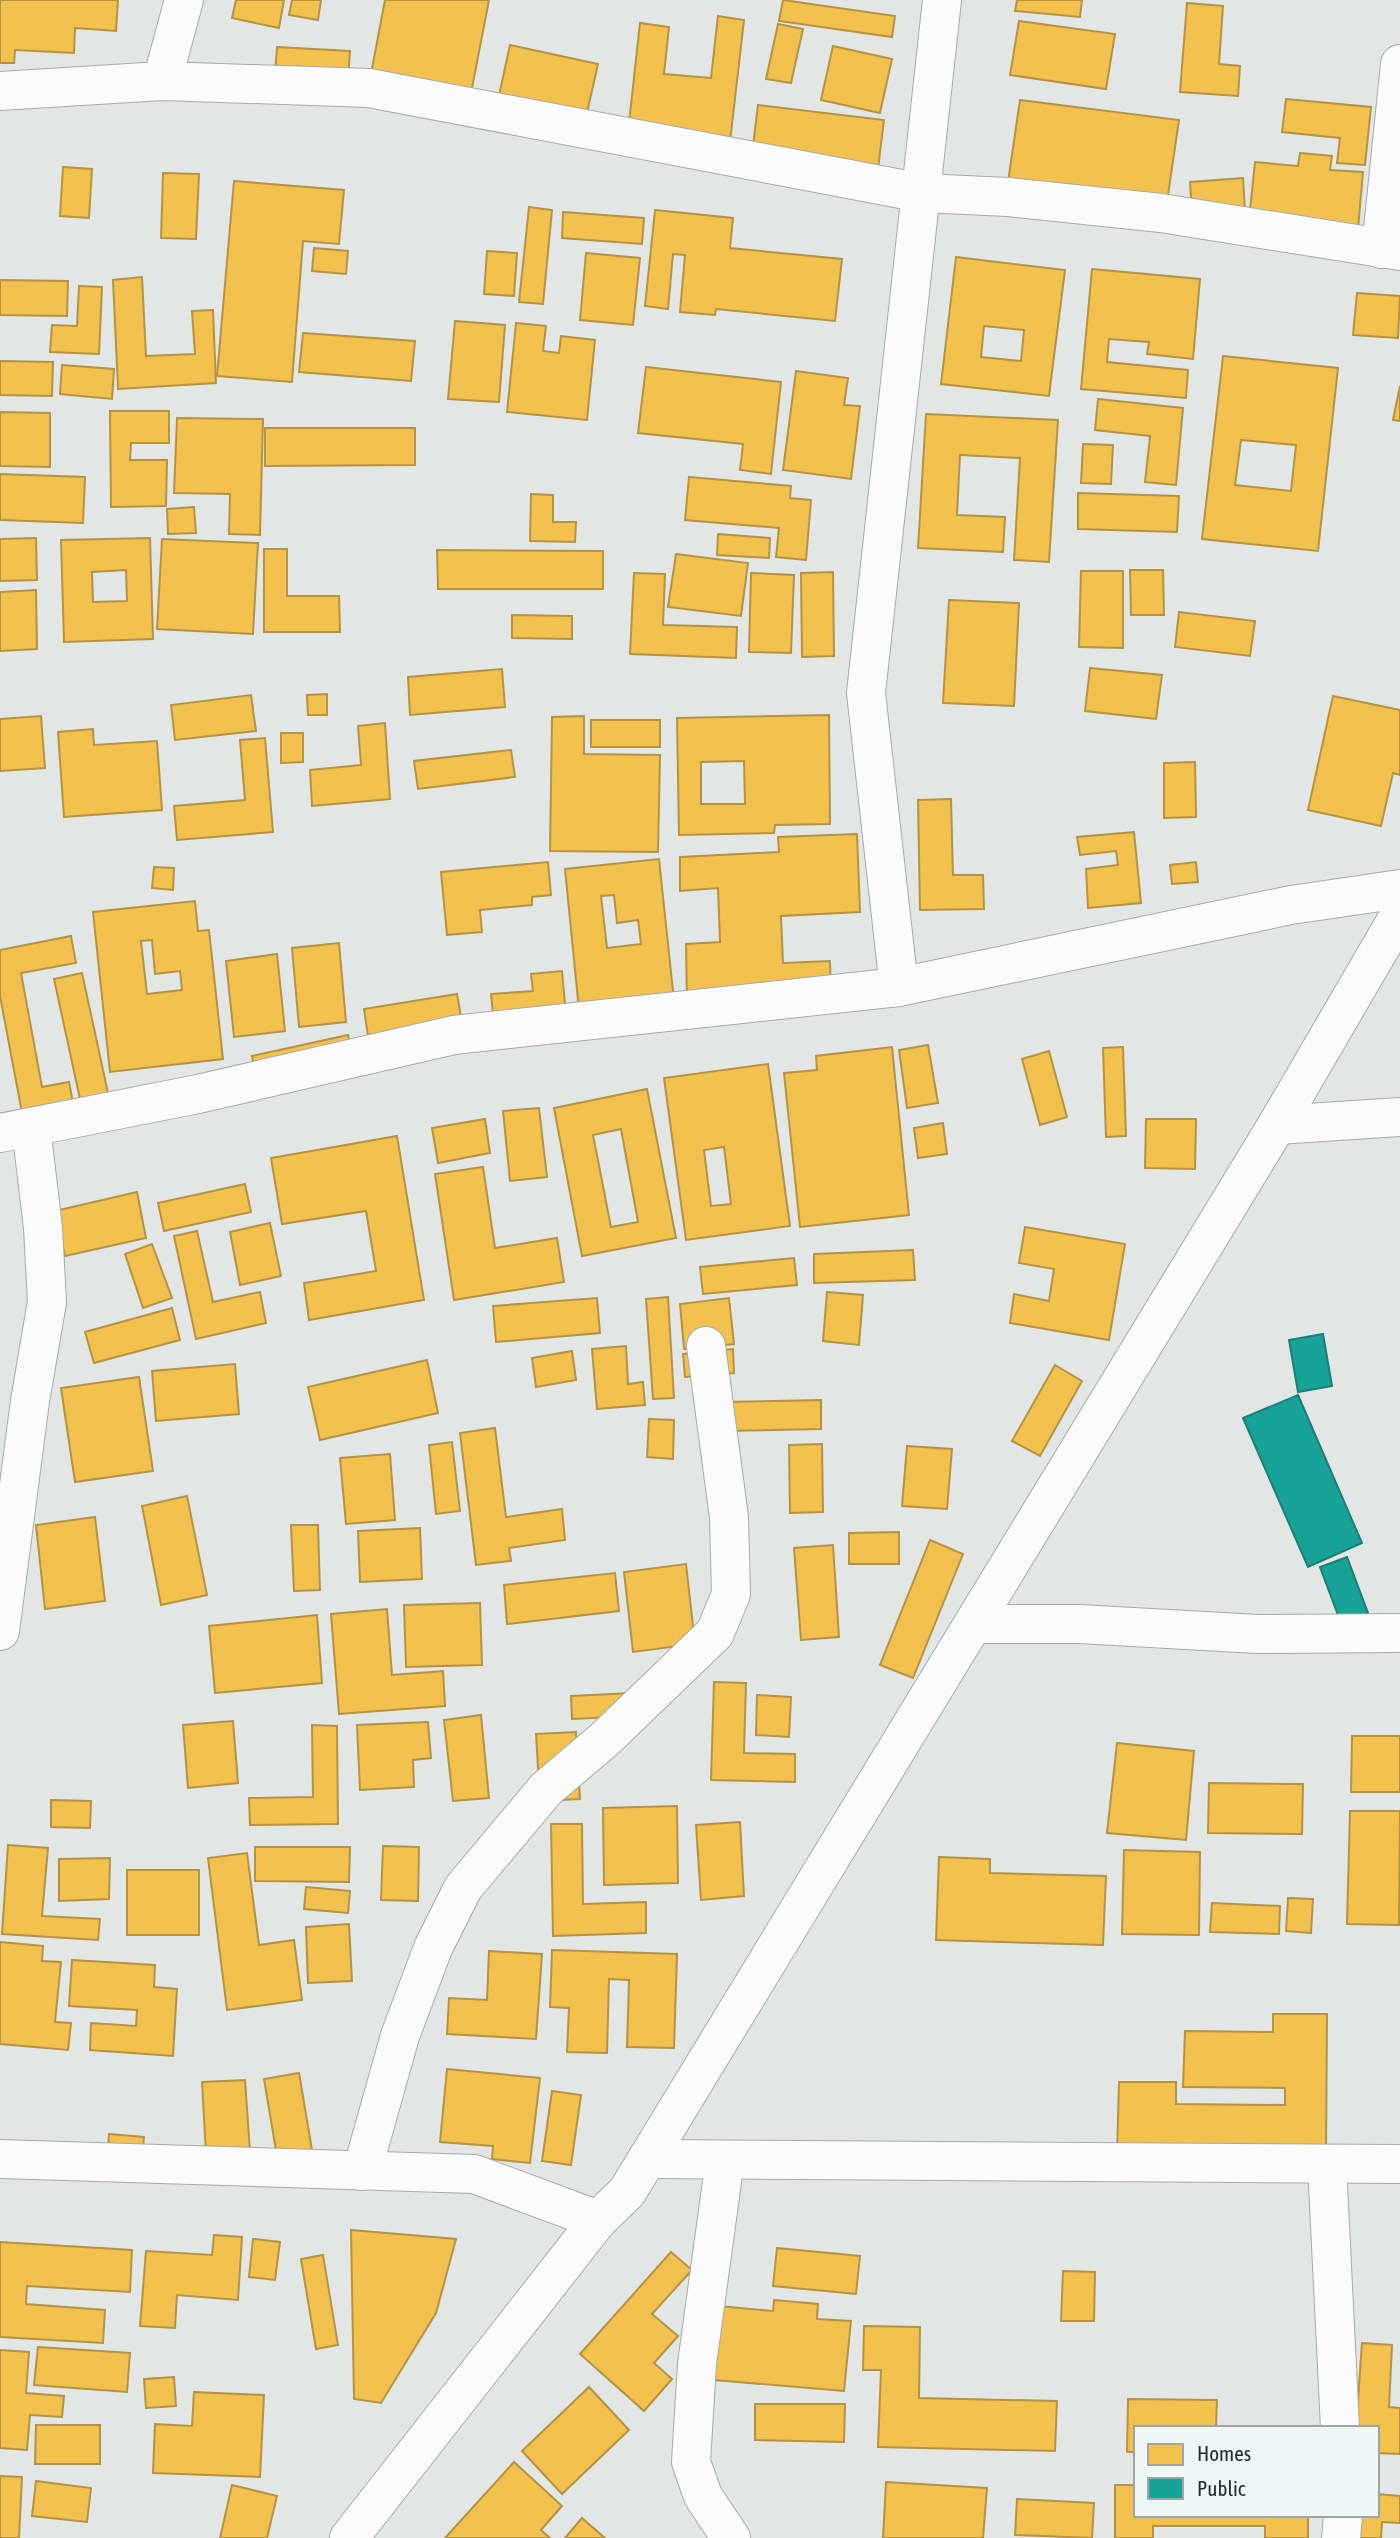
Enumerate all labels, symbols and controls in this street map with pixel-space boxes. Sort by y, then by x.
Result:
legend [1134,2426,1379,2517]
text: Homes [1197,2441,1251,2465]
text: Public [1197,2476,1246,2500]

